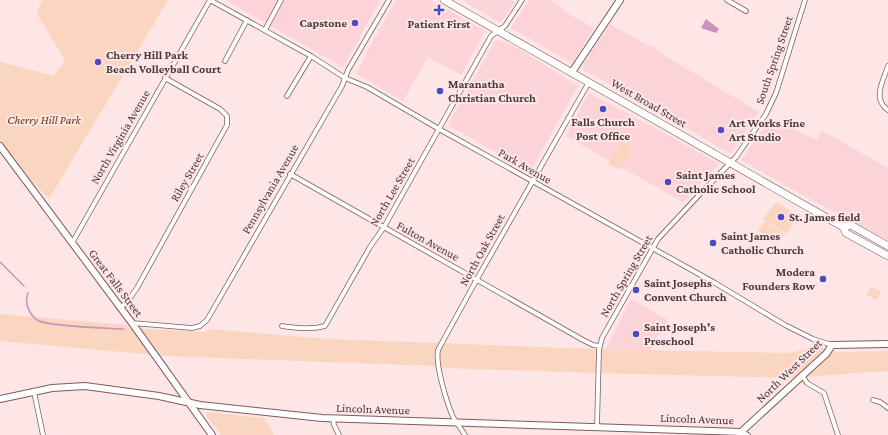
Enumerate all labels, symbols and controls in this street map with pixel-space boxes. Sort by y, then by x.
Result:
marker: Patient First [433,4,445,16]
street label: South Spring Street [752,13,796,106]
place label: Capstone [300,16,347,30]
place label: Patient First [408,17,471,31]
marker: Capstone [350,18,360,28]
place label: Cherry Hill Park Beach Volleyball Court [106,48,222,76]
marker: Cherry Hill Park Beach Volleyball Court [93,57,103,67]
street label: West Broad Street [608,76,690,131]
place label: Maranatha Christian Church [448,77,536,105]
marker: Maranatha Christian Church [435,86,445,96]
street label: North Virginia Avenue [87,87,153,187]
marker: Falls Church Post Office [598,104,608,114]
park label: Cherry Hill Park [7,113,81,127]
place label: Falls Church Post Office [571,115,635,143]
place label: Art Works Fine Art Studio [728,116,806,144]
marker: Art Works Fine Art Studio [716,125,726,135]
street label: Pennsylvania Avenue [239,142,301,236]
street label: Park Avenue [496,145,554,187]
street label: Riley Street [167,149,207,204]
street label: North Lee Street [367,154,418,229]
place label: Saint James Catholic School [676,168,756,196]
marker: Saint James Catholic School [663,177,673,187]
place label: St. James field [789,210,861,224]
street label: North Oak Street [456,211,508,289]
marker: St. James field [776,212,786,222]
street label: Fulton Avenue [394,218,462,264]
place label: Saint James Catholic Church [721,229,804,257]
street label: North Spring Street [597,232,656,320]
marker: Saint James Catholic Church [708,238,718,248]
street label: Great Falls Street [86,246,147,320]
place label: Modera Founders Row [742,265,815,293]
marker: Modera Founders Row [818,274,828,284]
place label: Saint Josephs Convent Church [644,276,727,304]
marker: Saint Josephs Convent Church [631,285,641,295]
place label: Saint Joseph's Preschool [644,320,715,348]
marker: Saint Joseph's Preschool [631,329,641,339]
street label: North West Street [753,336,825,406]
street label: Lincoln Avenue [336,401,410,417]
street label: Lincoln Avenue [660,411,734,427]

